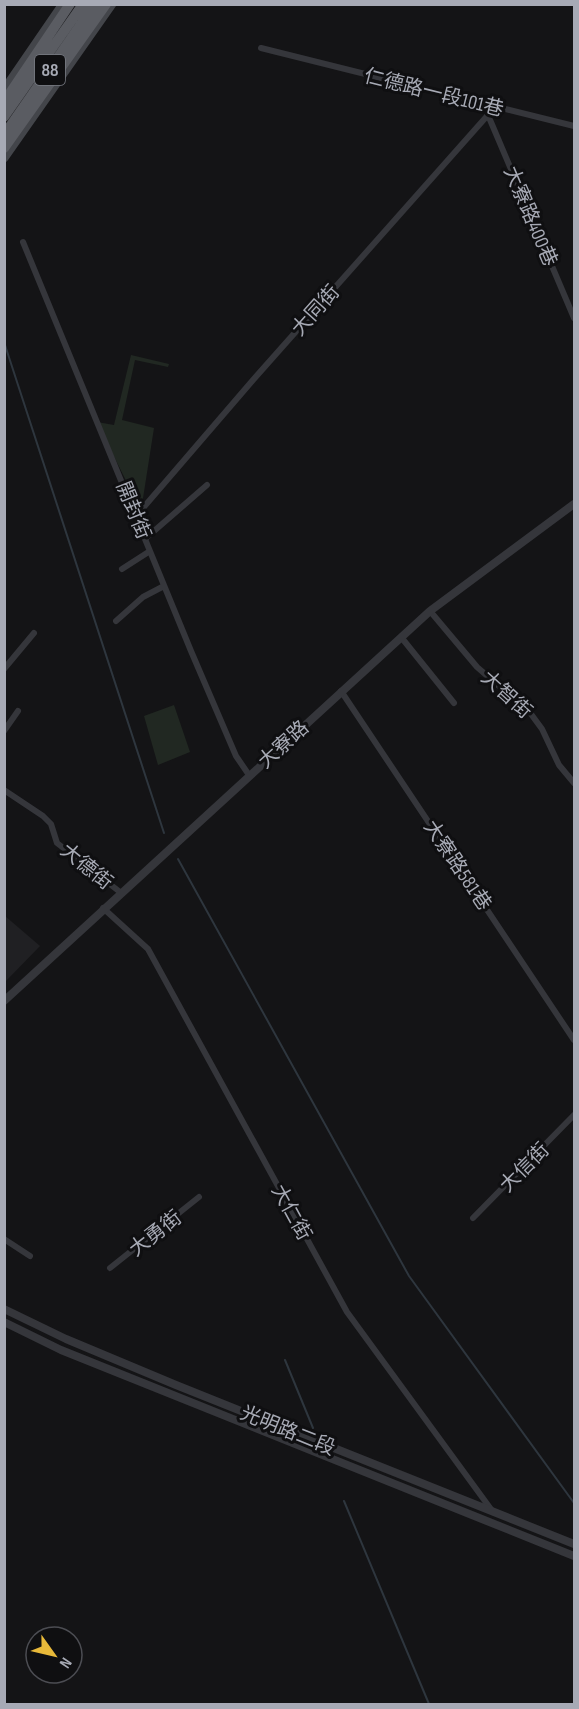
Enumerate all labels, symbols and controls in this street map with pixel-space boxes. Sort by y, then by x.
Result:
road number: 88 [35,55,65,85]
street label: 仁德路一段101巷 [362,64,506,122]
street label: 大寮路400巷 [498,163,562,270]
street label: 大同街 [287,280,345,341]
street label: 開封街 [111,478,155,543]
street label: 大智街 [476,666,537,724]
street label: 大寮路 [253,716,314,774]
street label: 大寮路581巷 [418,816,496,915]
street label: 大德街 [56,839,117,895]
street label: 大信街 [495,1138,554,1197]
street label: 大仁街 [266,1180,316,1245]
street label: 大勇街 [125,1206,187,1262]
street label: 光明路二段 [237,1401,338,1461]
north arrow [24,1625,84,1685]
text: N [55,1654,75,1671]

